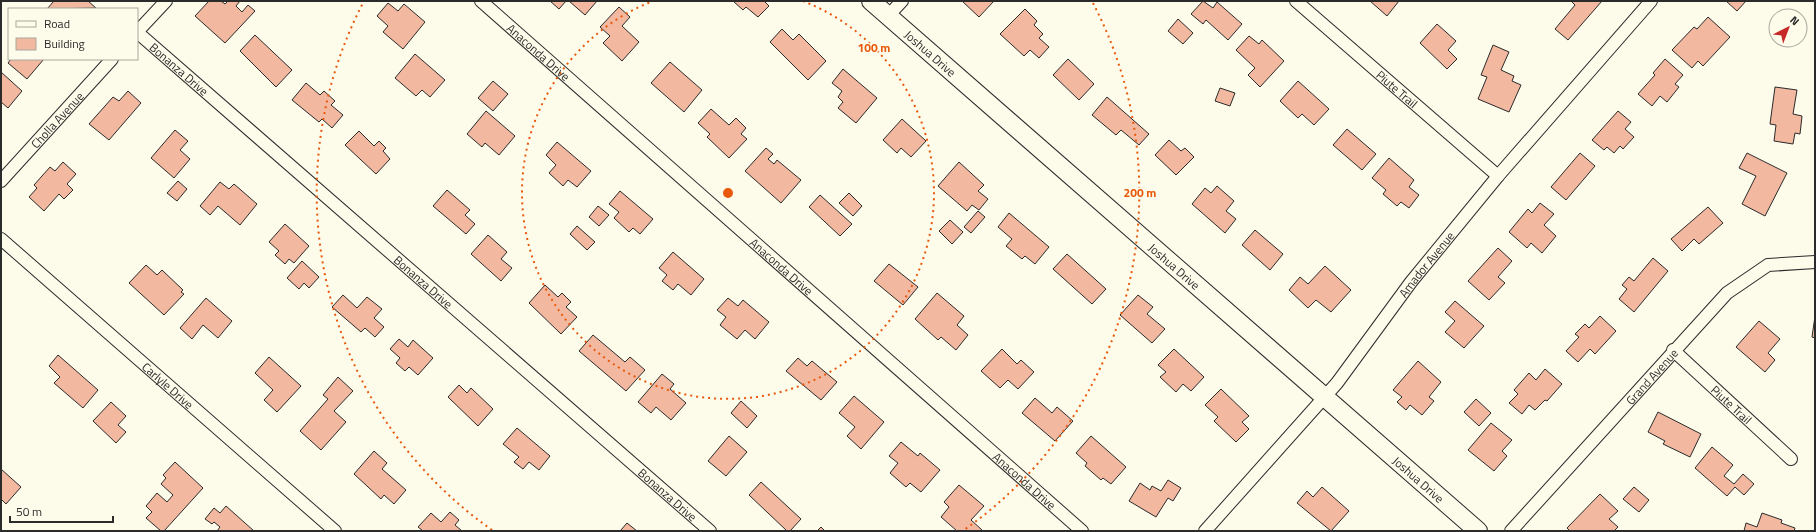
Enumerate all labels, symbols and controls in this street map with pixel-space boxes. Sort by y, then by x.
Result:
legend [8,8,138,60]
north arrow [1768,8,1808,48]
text: N [1787,12,1803,29]
text: Road [44,14,70,33]
street label: Anaconda Drive [503,19,575,85]
street label: Joshua Drive [900,25,961,81]
text: Building [44,34,85,53]
street label: Bonanza Drive [145,38,213,100]
text: 100 m [858,38,890,57]
street label: Piute Trail [1372,65,1422,112]
street label: Cholla Avenue [26,87,88,152]
text: 200 m [1124,183,1156,202]
centre of rings [721,186,735,200]
street label: Amador Avenue [1393,227,1459,301]
street label: Anaconda Drive [746,233,818,299]
street label: Joshua Drive [1145,238,1205,294]
street label: Bonanza Drive [390,250,457,313]
street label: Grand Avenue [1621,344,1682,409]
street label: Carlyle Drive [138,357,198,413]
street label: Piute Trail [1707,380,1757,428]
street label: Anaconda Drive [989,447,1061,514]
street label: Joshua Drive [1389,451,1449,507]
street label: Bonanza Drive [634,463,702,526]
scale bar [10,498,113,524]
text: 50 m [16,502,42,521]

